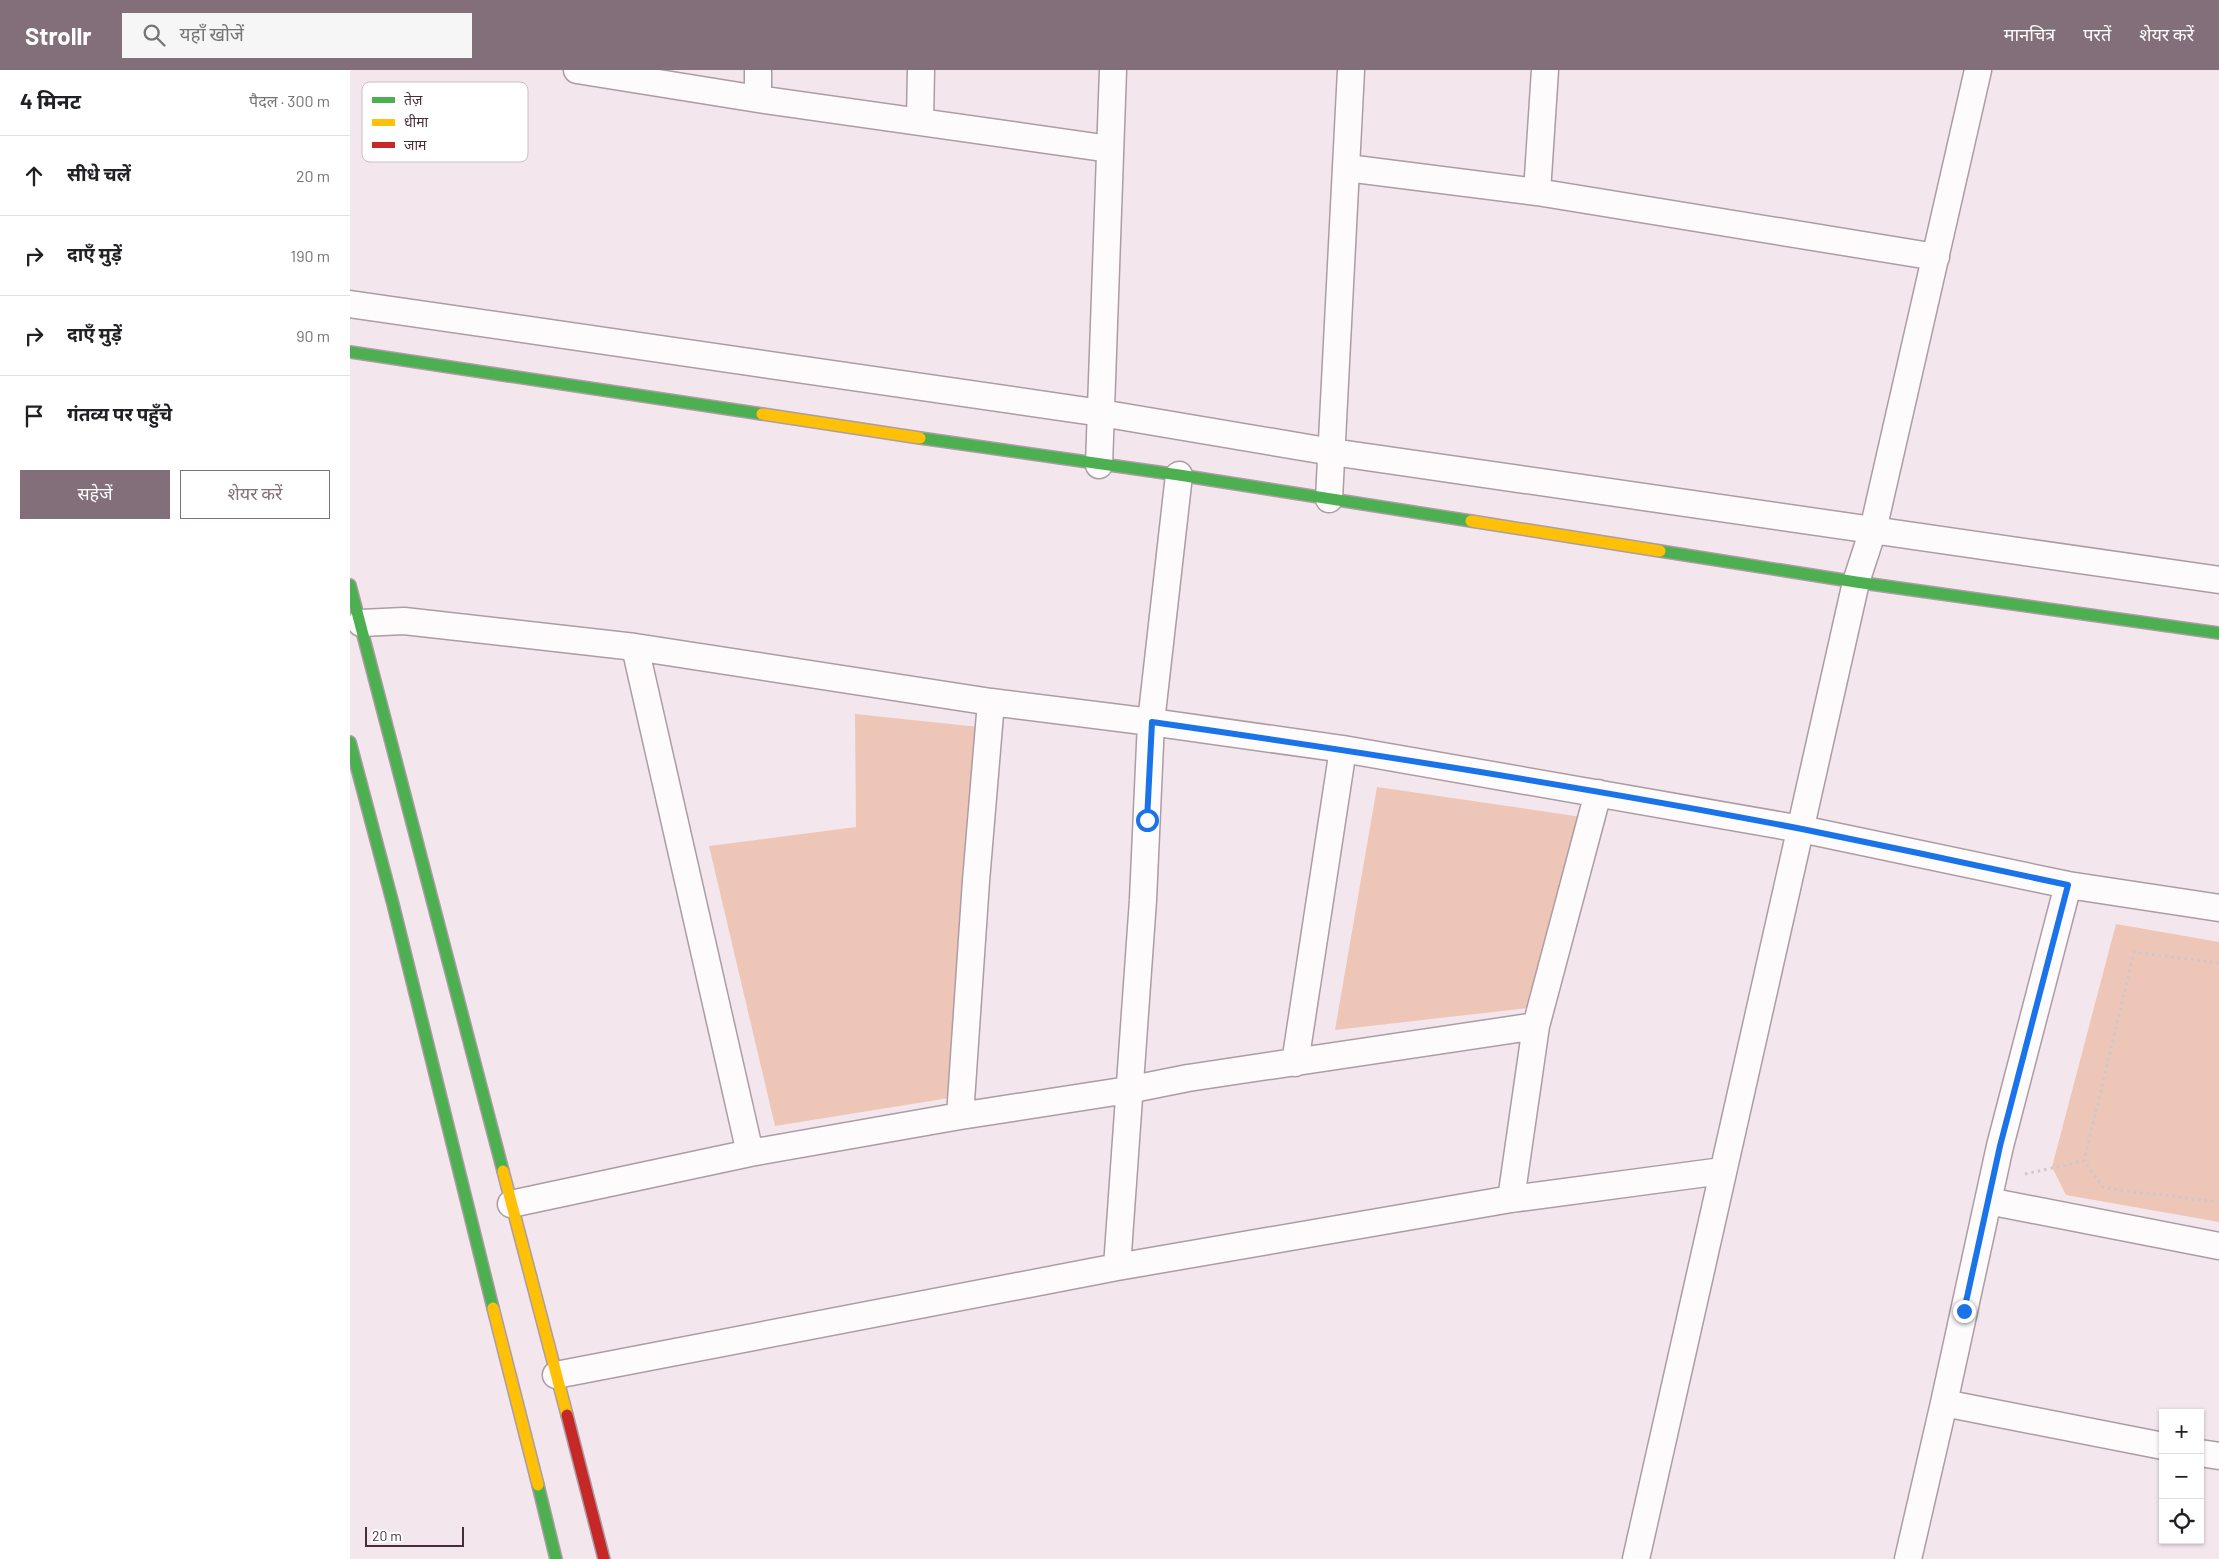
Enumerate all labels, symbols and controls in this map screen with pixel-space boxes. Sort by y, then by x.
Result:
search box [122,13,472,58]
text: Strollr [25,21,92,50]
icon: search [140,21,168,49]
text: यहाँ खोजें [180,22,244,45]
text: मानचित्र [2004,23,2055,45]
text: परतें [2083,23,2111,45]
text: शेयर करें [2139,23,2194,45]
legend [362,82,528,162]
text: 4 मिनट [20,88,81,113]
text: पैदल · 300 m [249,91,330,110]
text: तेज़ [404,91,423,108]
text: धीमा [404,113,429,130]
text: जाम [404,136,427,153]
icon: ahead [20,162,48,190]
text: सीधे चलें [67,162,131,185]
text: 20 m [296,166,330,185]
icon: right [20,242,48,270]
text: दाएँ मुड़ें [67,242,122,265]
text: 190 m [291,246,330,265]
icon: right [20,322,48,350]
text: दाएँ मुड़ें [67,322,122,345]
text: 90 m [296,326,330,345]
icon: arrive [20,402,48,430]
text: गंतव्य पर पहुँचे [67,402,172,425]
button: सहेजें [20,470,170,519]
button: शेयर करें [180,470,330,519]
route start [1136,809,1159,832]
route end [1953,1300,1976,1323]
map controls [2159,1409,2204,1544]
button: + [2159,1409,2204,1454]
button: − [2159,1454,2204,1499]
button: locate [2159,1499,2204,1544]
scale bar [365,1524,464,1547]
text: 20 m [372,1527,402,1544]

